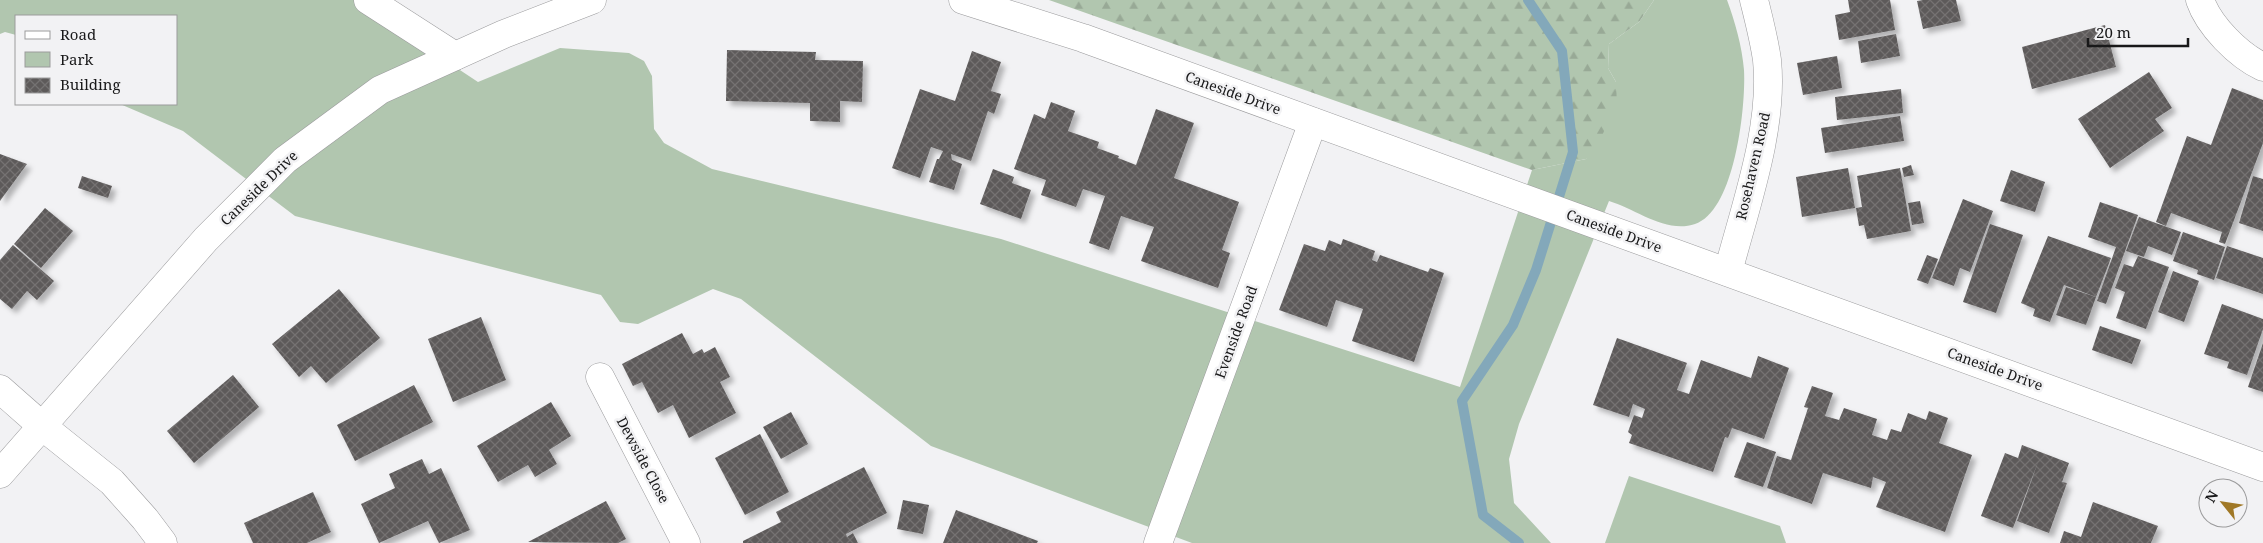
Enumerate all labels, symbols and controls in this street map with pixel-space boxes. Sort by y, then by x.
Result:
legend [15,15,178,105]
scale bar [2088,15,2188,47]
text: 20 m [2096,22,2131,42]
text: Road [60,24,96,44]
text: Park [60,49,94,69]
street label: Caneside Drive [1183,66,1284,119]
text: Building [60,74,121,94]
street label: Rosehaven Road [1731,110,1774,222]
street label: Caneside Drive [216,146,301,229]
street label: Caneside Drive [1564,204,1665,257]
street label: Evenside Road [1210,282,1261,381]
street label: Caneside Drive [1945,342,2046,395]
street label: Dewside Close [613,413,674,506]
north arrow [2198,478,2248,528]
text: N [2200,487,2222,506]

